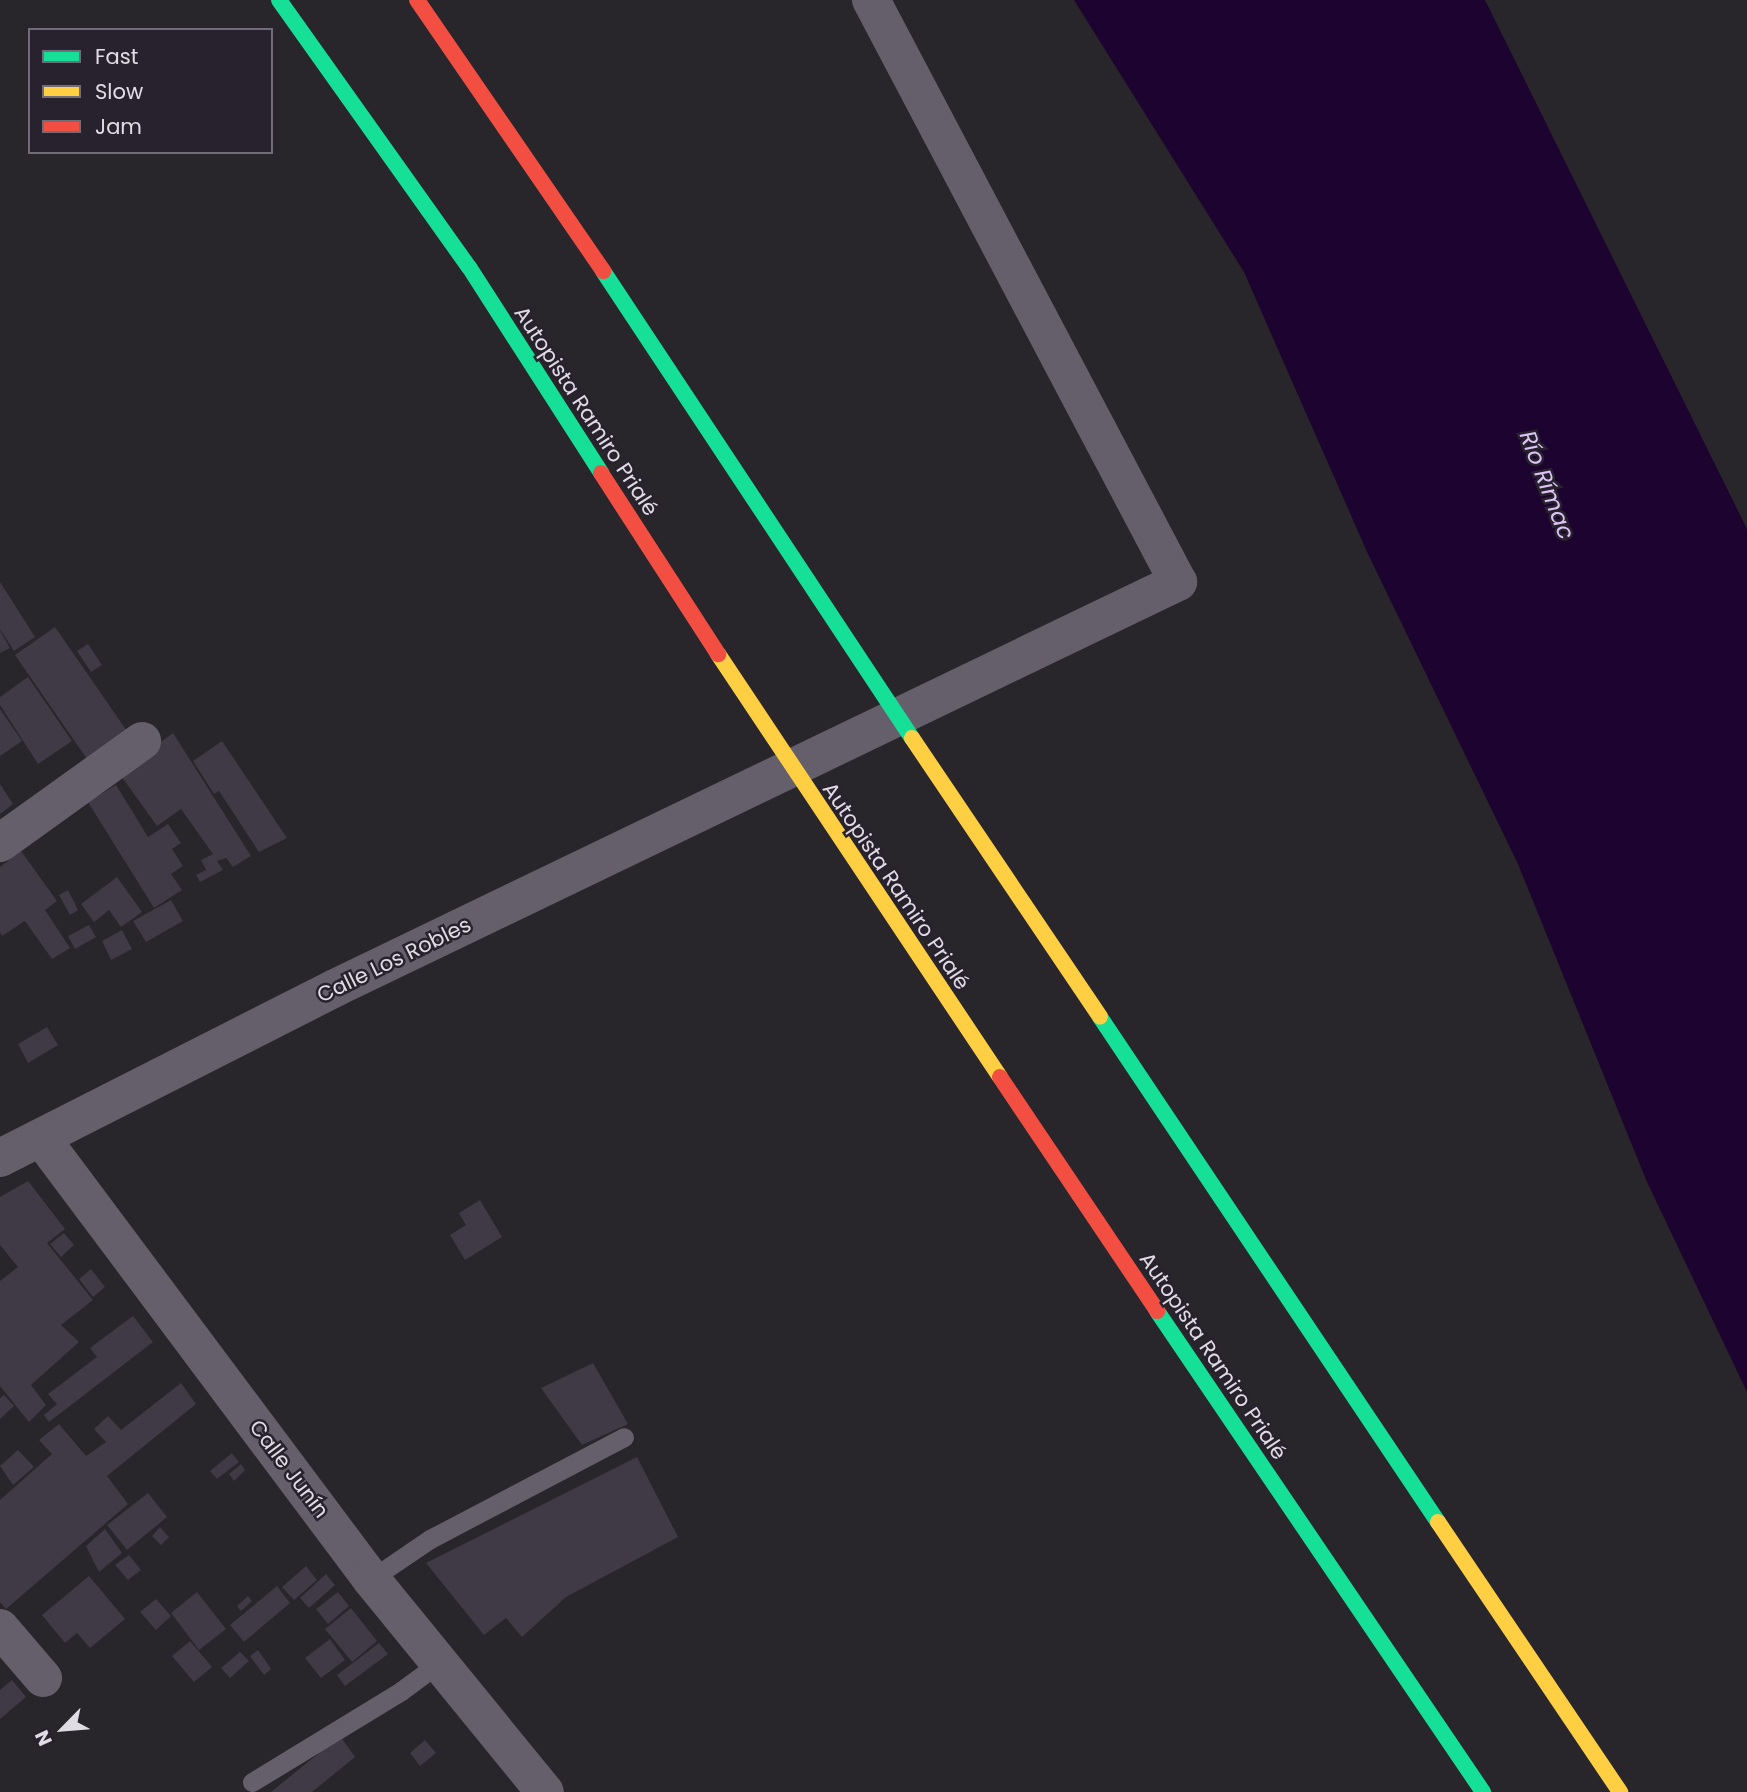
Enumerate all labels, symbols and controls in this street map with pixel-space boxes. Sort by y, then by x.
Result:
legend [28,28,273,154]
text: Fast [95,42,138,71]
text: Slow [95,77,143,106]
text: Jam [95,112,142,141]
street label: Autopista Ramiro Prialé [509,302,663,520]
water label: Río Rímac [1514,427,1580,543]
street label: Autopista Ramiro Prialé [817,778,975,994]
street label: Calle Los Robles [313,912,475,1008]
street label: Autopista Ramiro Prialé [1134,1248,1292,1464]
street label: Calle Junín [244,1415,334,1523]
north arrow [28,1694,98,1764]
text: N [28,1726,59,1750]

